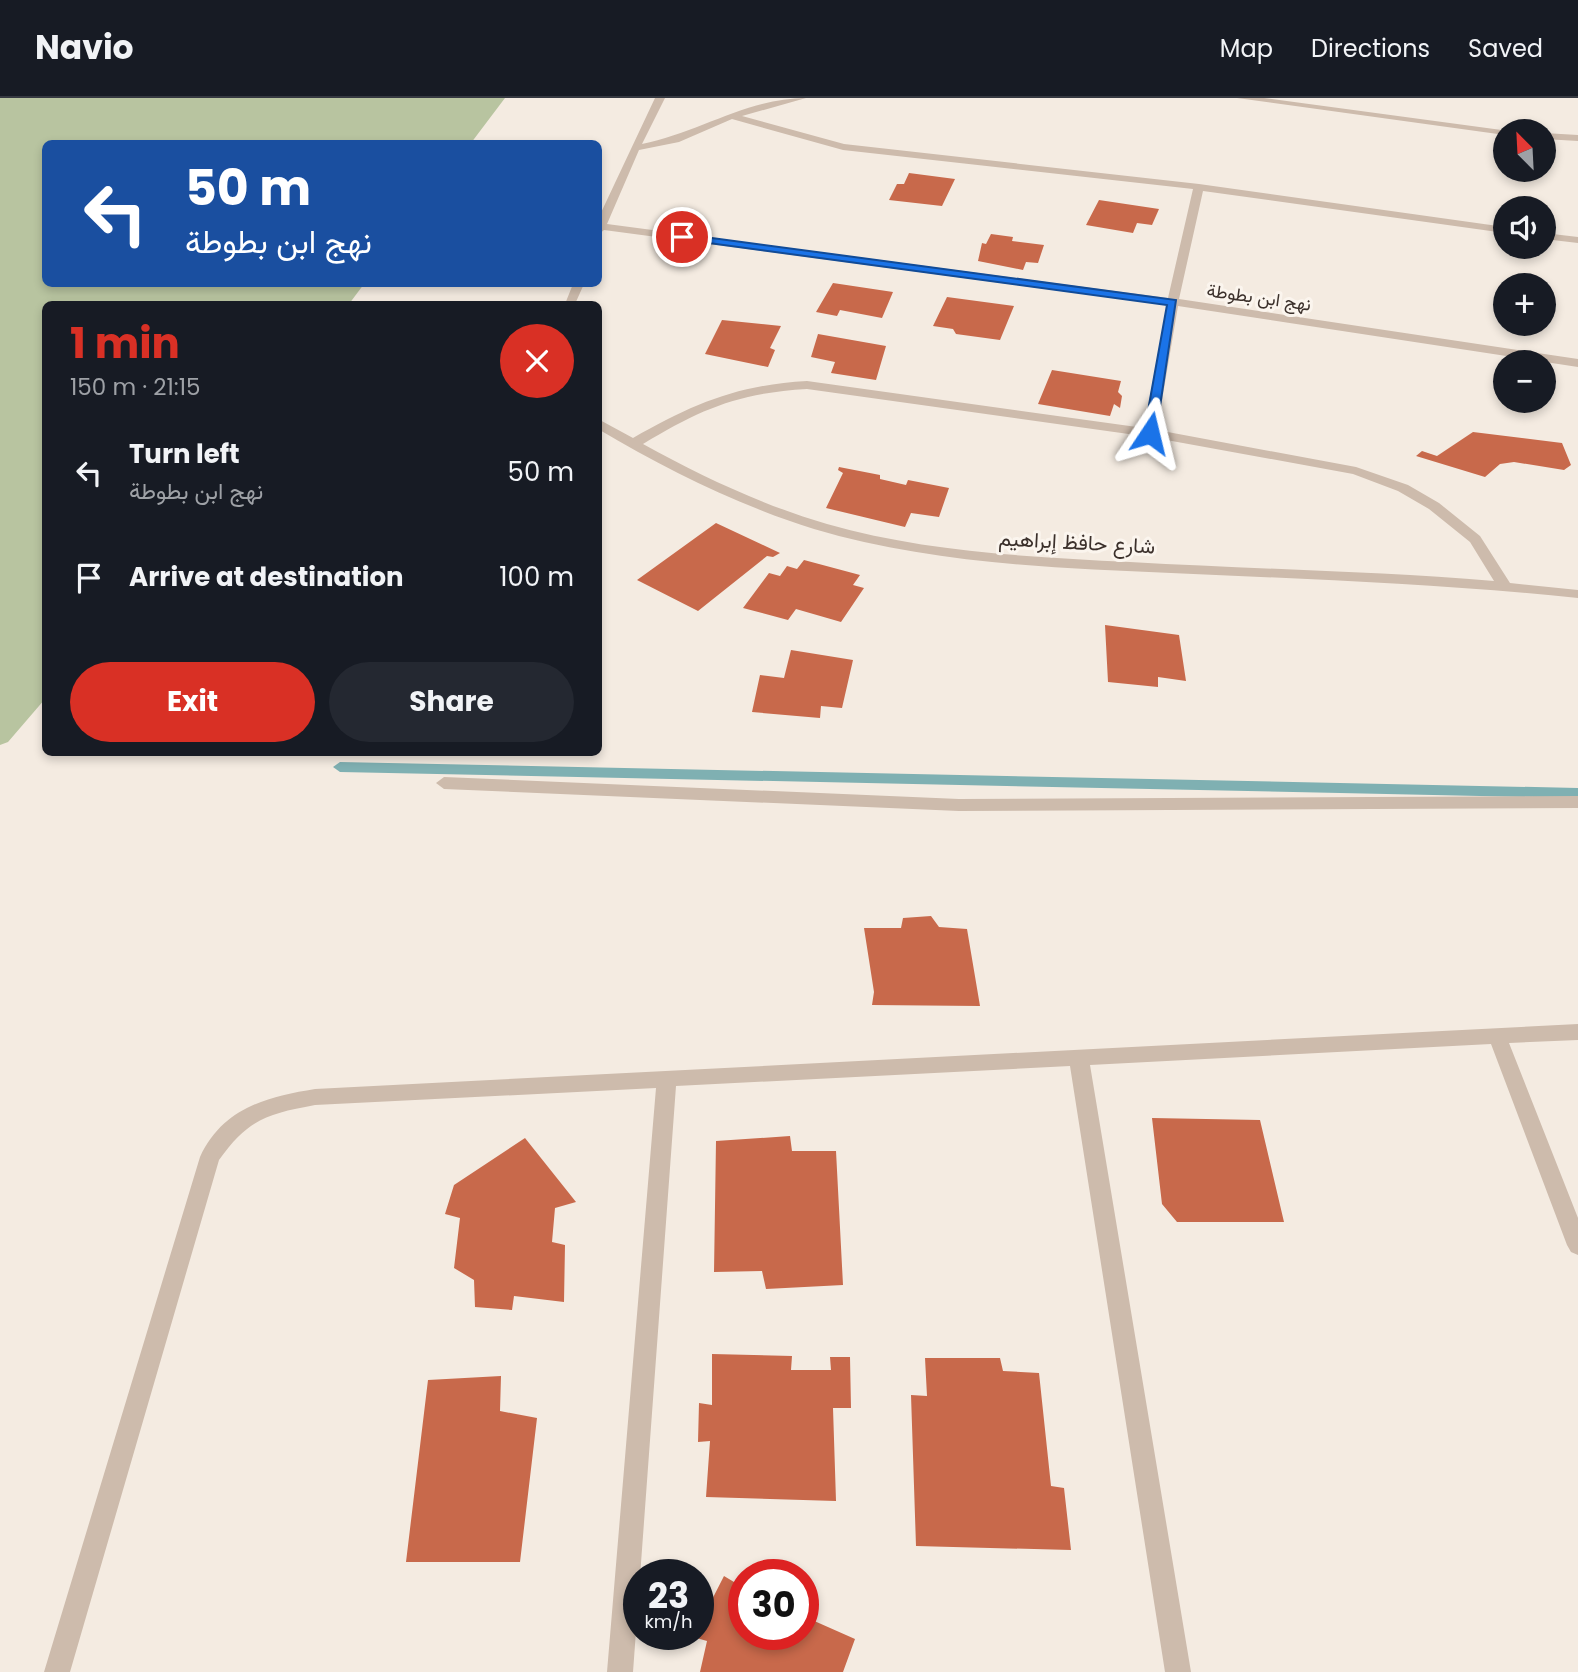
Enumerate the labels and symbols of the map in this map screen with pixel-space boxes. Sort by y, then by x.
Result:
north arrow [1493,119,1556,182]
pin [652,207,712,267]
street label: نهج ابن بطوطة [1205,277,1313,317]
position arrow [1113,396,1187,470]
street label: شارع حافظ إبراهيم [998,523,1156,561]
speed limit sign: 30 [728,1559,819,1650]

